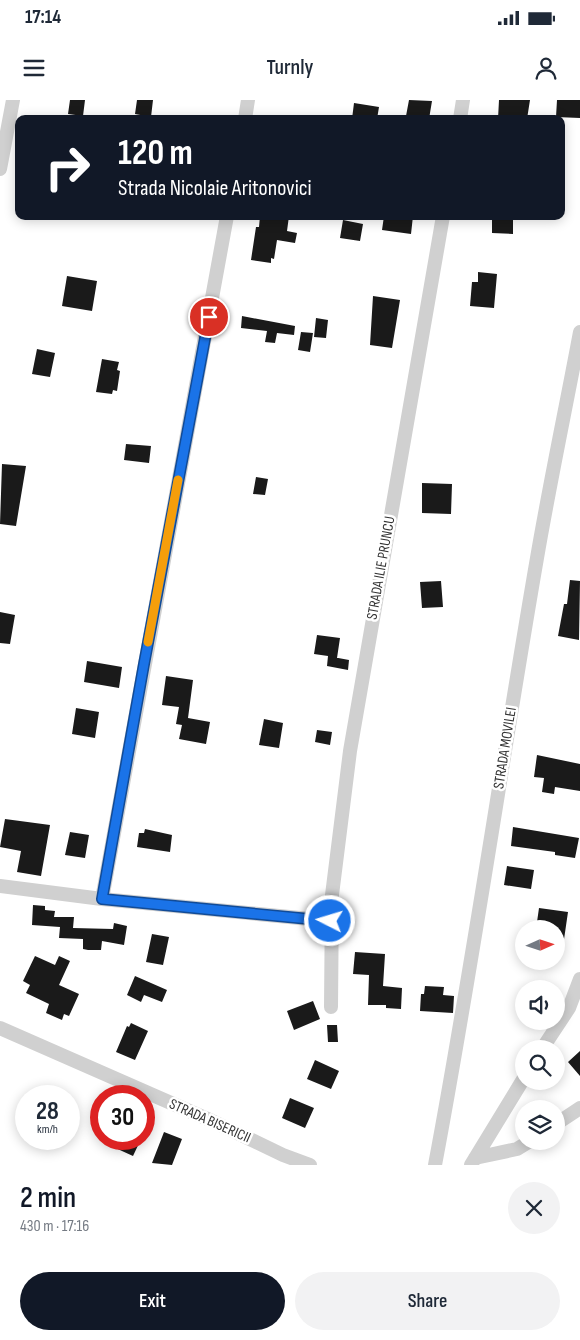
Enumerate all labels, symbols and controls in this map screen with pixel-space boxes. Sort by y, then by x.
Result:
text: 17:14 [25,6,61,29]
icon: menu [20,54,48,82]
text: Turnly [267,54,313,81]
icon: person [532,54,560,82]
text: 120 m [118,132,193,175]
icon: right [35,135,100,200]
text: Strada Nicolaie Aritonovici [118,175,312,202]
pin [188,296,230,338]
icon: arrive [195,303,223,331]
street label: STRADA ILIE PRUNCU [363,515,399,621]
street label: STRADA MOVILEI [489,706,521,790]
position arrow [303,894,355,946]
north arrow [515,920,565,970]
map controls [515,920,565,1150]
button: sound [515,980,565,1030]
button: search [515,1040,565,1090]
speed limit sign: 30 [90,1085,155,1150]
street label: STRADA BISERICII [166,1095,254,1147]
text: 28 [36,1096,59,1127]
button: layers [515,1100,565,1150]
text: km/h [37,1122,58,1137]
text: 2 min [20,1180,76,1216]
button: close [508,1182,560,1234]
text: 430 m · 17:16 [20,1217,89,1236]
button: Exit [20,1272,285,1330]
button: Share [295,1272,560,1330]

